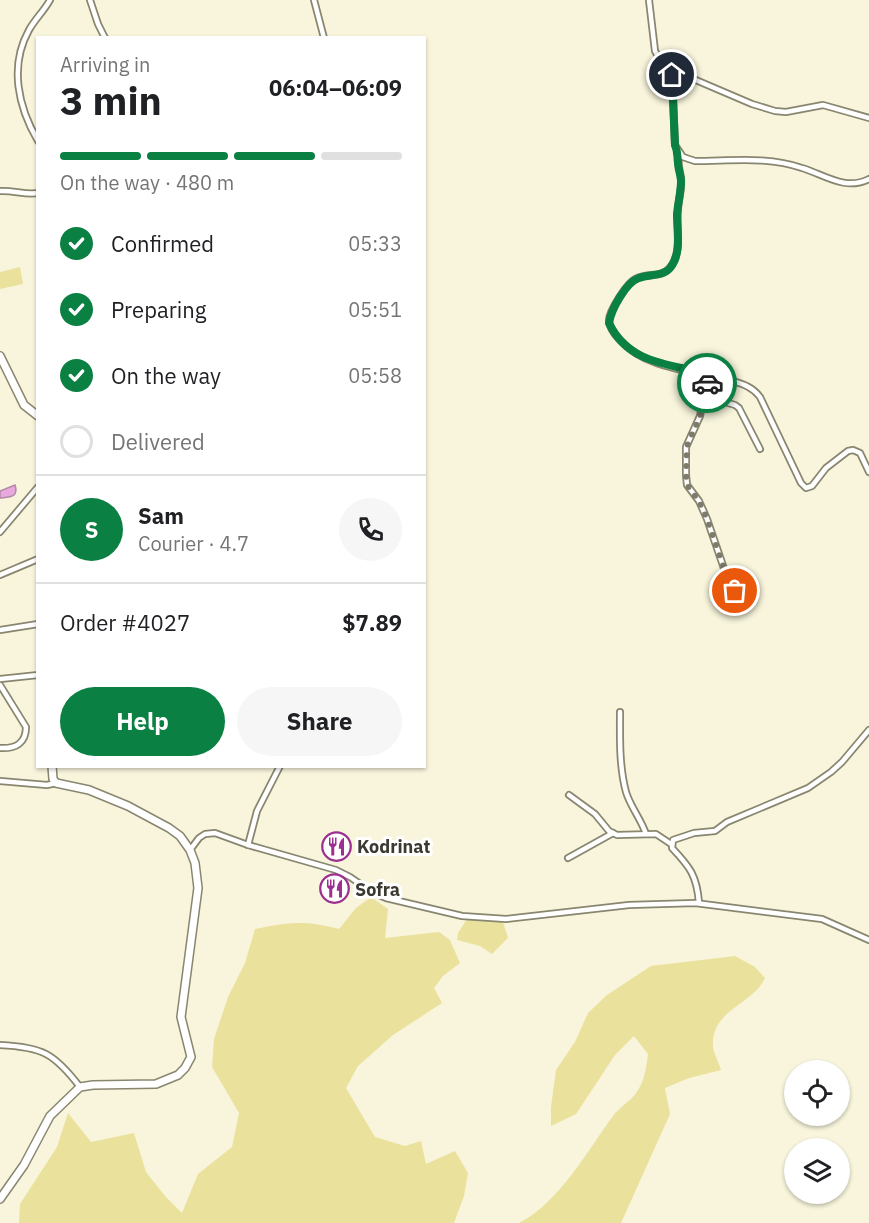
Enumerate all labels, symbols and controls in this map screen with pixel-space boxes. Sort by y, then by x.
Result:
pin [646,49,697,100]
text: Arriving in [60,51,150,78]
icon: home [655,58,688,91]
text: 06:04–06:09 [269,73,402,102]
text: 3 min [60,75,162,126]
text: On the way · 480 m [60,169,234,196]
icon: check [60,227,93,260]
text: Confirmed [111,229,214,258]
text: 05:33 [348,230,402,257]
icon: check [60,293,93,326]
text: Preparing [111,295,206,324]
text: 05:51 [348,296,402,323]
courier [677,353,737,413]
icon: check [60,359,93,392]
text: On the way [111,361,221,390]
text: 05:58 [348,362,402,389]
icon: car [691,367,724,400]
text: Delivered [111,427,205,456]
button: phone [339,498,402,561]
text: Sam [138,501,184,530]
text: S [85,515,98,544]
text: Courier · 4.7 [138,530,249,557]
pin [709,565,760,616]
icon: bag [718,574,751,607]
text: Order #4027 [60,608,190,637]
text: $7.89 [342,608,402,637]
button: Help [60,687,225,756]
button: Share [237,687,402,756]
restaurant icon: Kodrinat [320,830,352,862]
place label: Kodrinat [357,835,430,858]
restaurant icon: Sofra [318,873,350,905]
place label: Sofra [355,878,400,901]
map controls [784,1060,850,1204]
button: locate [784,1060,850,1126]
button: layers [784,1138,850,1204]

